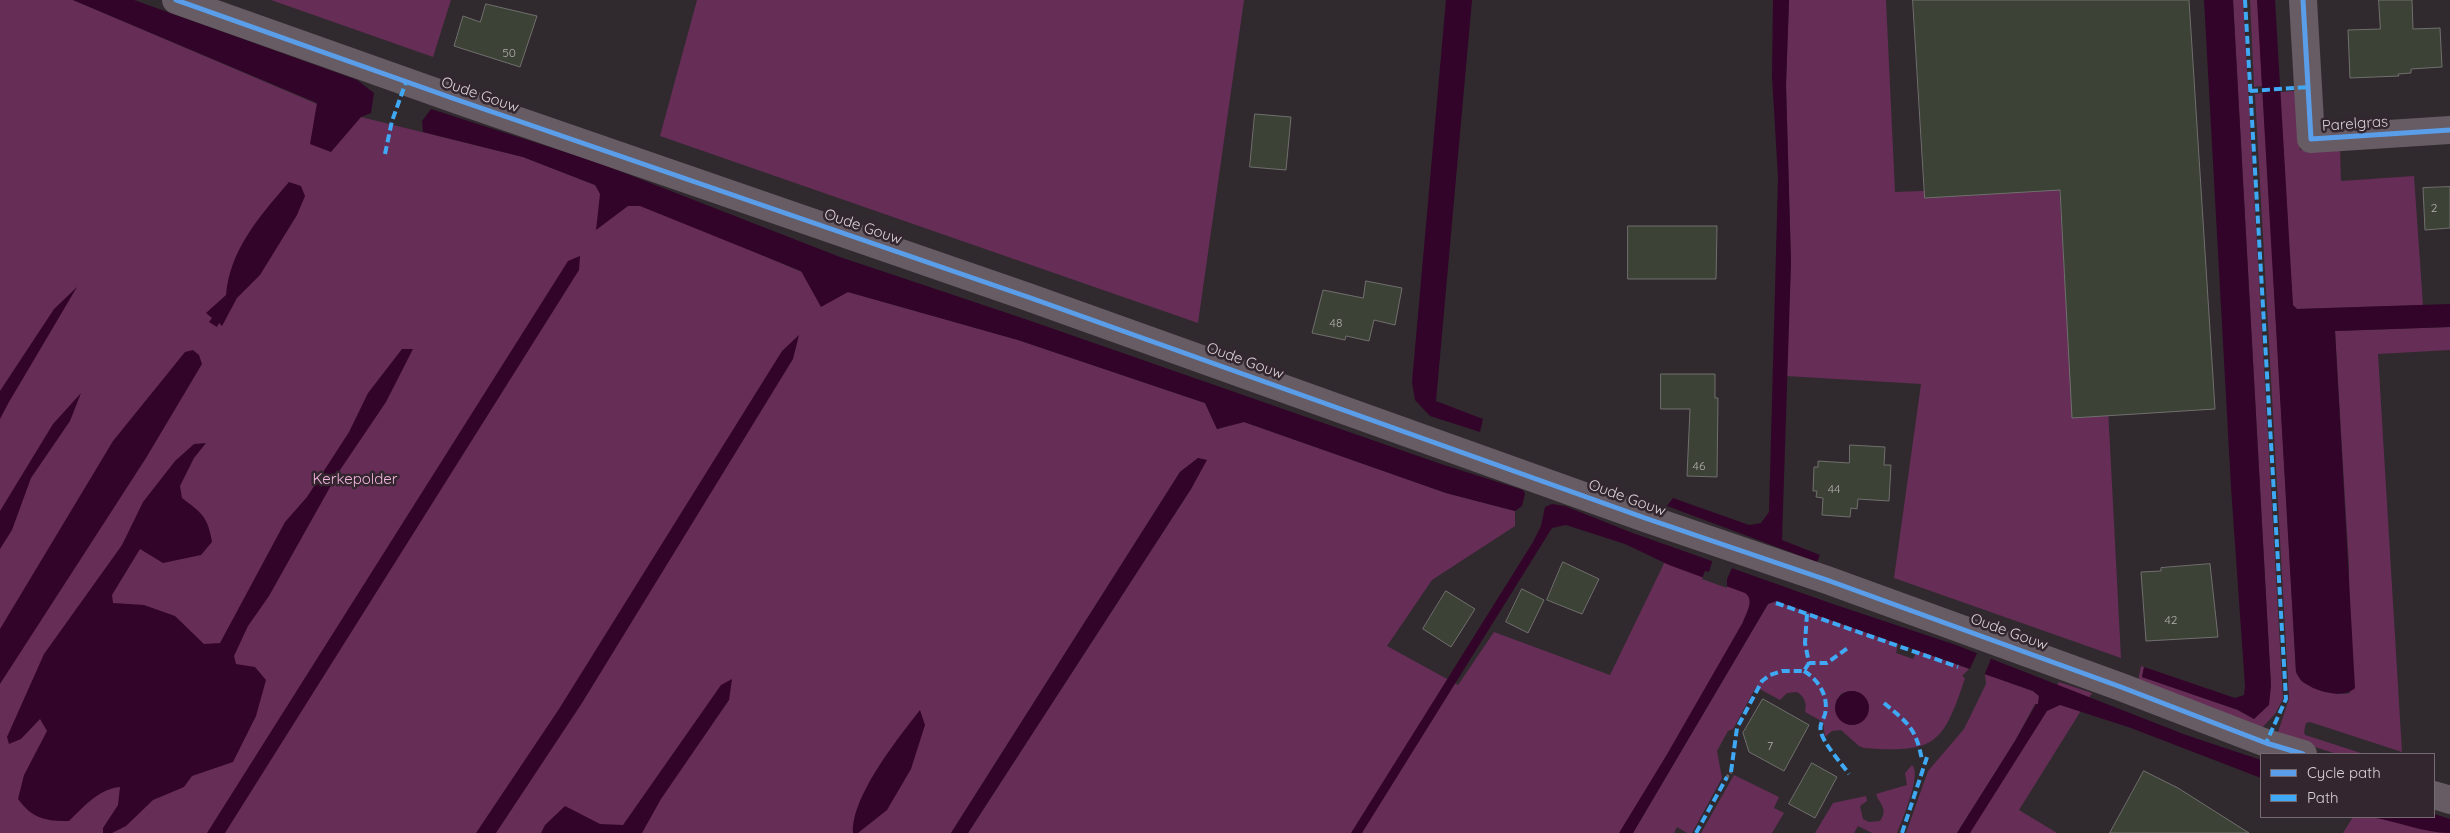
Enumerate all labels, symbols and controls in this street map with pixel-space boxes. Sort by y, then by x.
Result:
house number: 50 [502,46,516,60]
street label: Oude Gouw [439,73,521,117]
street label: Parelgras [2321,113,2389,135]
house number: 2 [2431,201,2437,215]
street label: Oude Gouw [822,205,904,249]
house number: 48 [1330,316,1342,330]
street label: Oude Gouw [1204,339,1286,383]
house number: 46 [1693,459,1705,473]
park label: Kerkepolder [312,470,398,488]
street label: Oude Gouw [1586,476,1668,520]
house number: 44 [1828,482,1840,496]
street label: Oude Gouw [1968,610,2050,654]
house number: 42 [2165,613,2177,627]
house number: 7 [1767,739,1773,753]
legend [2260,753,2435,818]
text: Cycle path [2307,763,2381,782]
text: Path [2307,788,2339,807]

